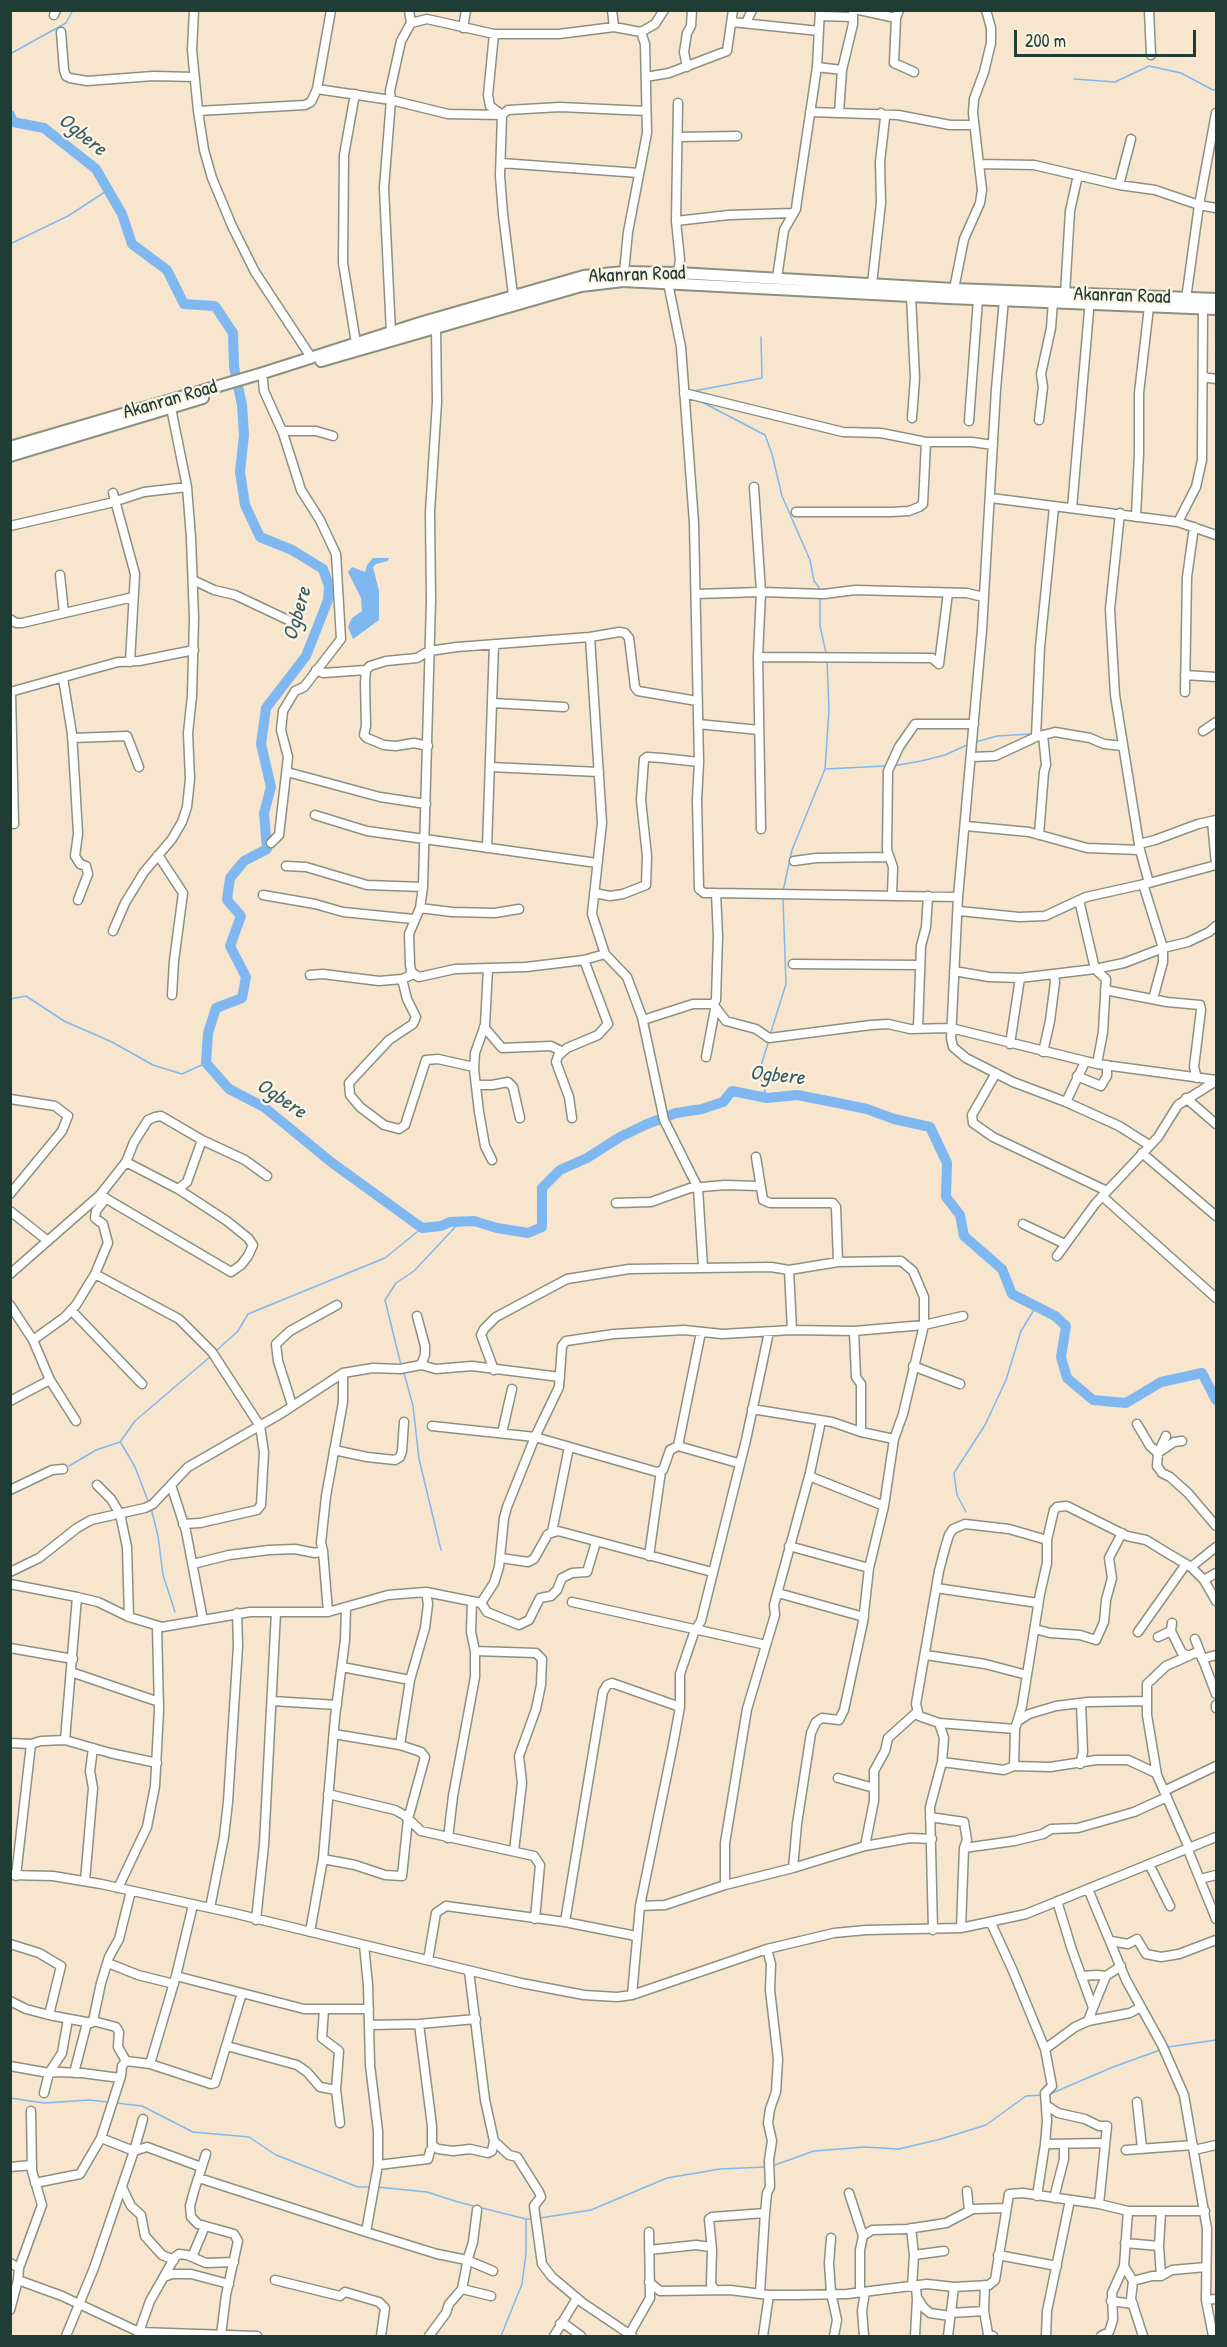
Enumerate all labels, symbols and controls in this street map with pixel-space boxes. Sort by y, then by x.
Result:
scale bar [1017,18,1198,56]
text: 200 m [1025,28,1066,53]
water label: Ogbere [53,108,111,162]
street label: Akanran Road [588,261,686,289]
street label: Akanran Road [1073,282,1171,310]
street label: Akanran Road [120,375,220,425]
water label: Ogbere [278,584,318,644]
water label: Ogbere [749,1061,805,1091]
water label: Ogbere [251,1073,311,1125]

